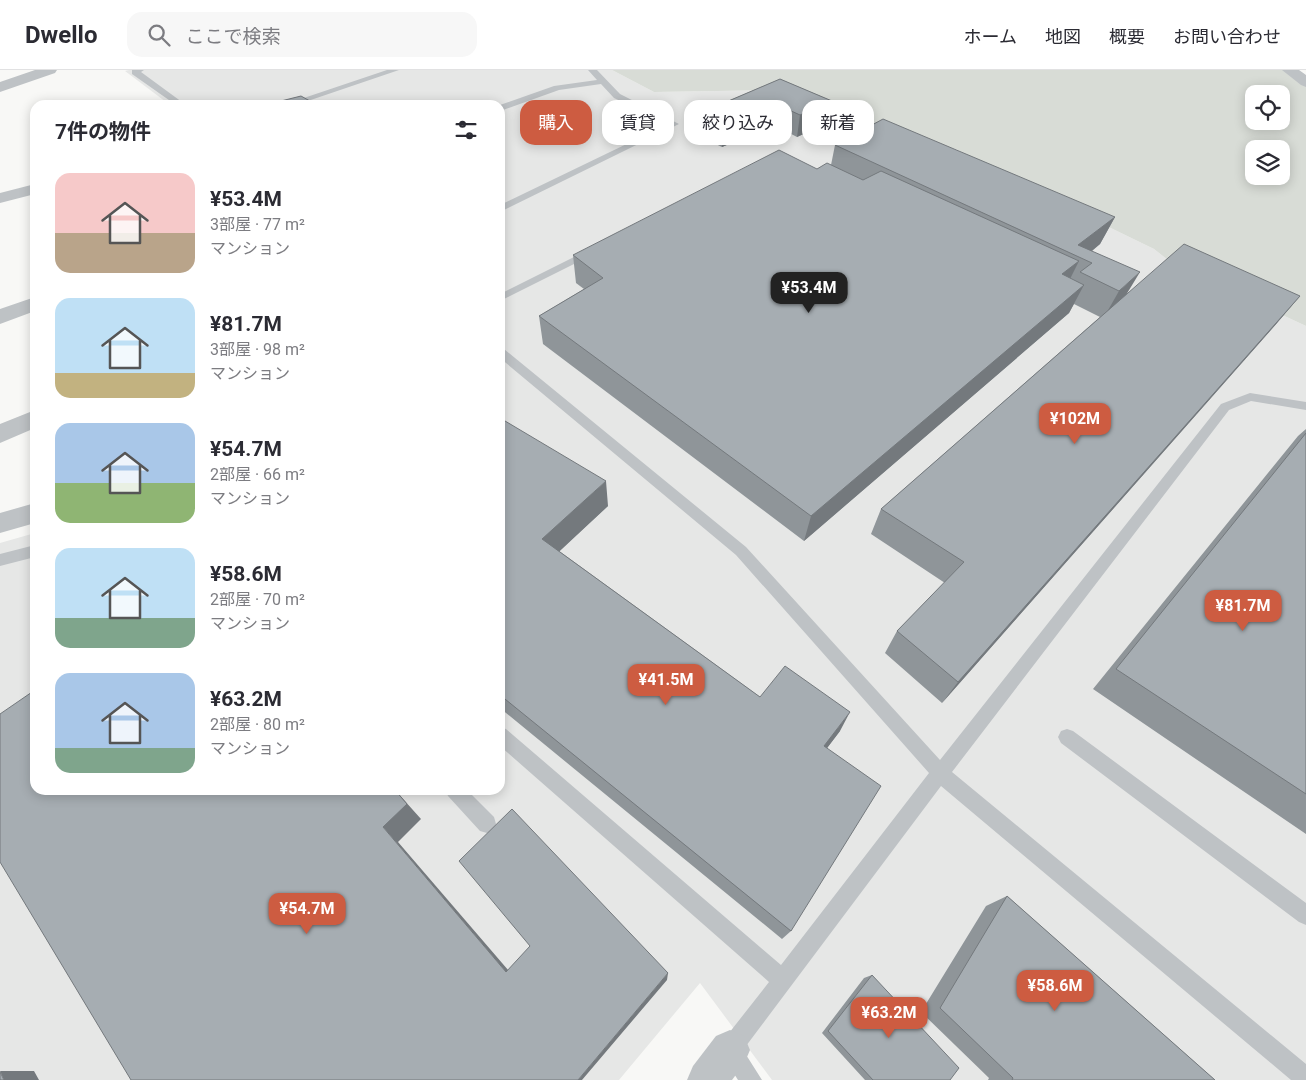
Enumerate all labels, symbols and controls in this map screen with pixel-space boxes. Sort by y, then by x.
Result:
search box [127,12,477,57]
text: Dwello [25,21,97,49]
icon: search [145,21,173,49]
text: ここで検索 [185,25,280,48]
text: ホーム [964,26,1017,47]
text: 地図 [1045,26,1081,47]
text: 概要 [1109,26,1145,47]
text: お問い合わせ [1173,26,1281,47]
map controls [1245,85,1290,185]
button: locate [1245,85,1290,130]
chip: 購入 [520,100,592,145]
chip: 賃貸 [602,100,674,145]
chip: 絞り込み [684,100,792,145]
chip: 新着 [802,100,874,145]
icon: filters [452,116,480,144]
text: 7件の物件 [55,120,151,144]
button: layers [1245,140,1290,185]
text: ¥53.4M [210,187,282,211]
icon: home [95,193,155,253]
text: 3部屋 · 77 m² [210,215,305,234]
text: マンション [210,239,290,258]
pin: ¥53.4M [768,272,850,314]
text: ¥53.4M [782,278,836,297]
text: ¥81.7M [210,312,282,336]
icon: home [95,318,155,378]
text: 3部屋 · 98 m² [210,340,305,359]
text: マンション [210,364,290,383]
pin: ¥102M [1040,402,1110,445]
text: ¥102M [1050,409,1100,428]
text: ¥54.7M [210,437,282,461]
icon: home [95,443,155,503]
text: 2部屋 · 66 m² [210,465,305,484]
text: マンション [210,489,290,508]
text: ¥58.6M [210,562,282,586]
icon: home [95,568,155,628]
text: 2部屋 · 70 m² [210,590,305,609]
pin: ¥81.7M [1202,590,1284,632]
text: ¥81.7M [1216,596,1270,615]
text: マンション [210,614,290,633]
pin: ¥41.5M [625,664,707,706]
text: ¥41.5M [639,670,693,689]
text: ¥63.2M [210,687,282,711]
icon: home [95,693,155,753]
text: 2部屋 · 80 m² [210,715,305,734]
text: マンション [210,739,290,758]
pin: ¥54.7M [266,892,348,935]
text: ¥54.7M [280,899,334,918]
pin: ¥58.6M [1014,970,1096,1012]
text: ¥58.6M [1028,976,1082,995]
pin: ¥63.2M [848,996,930,1039]
text: ¥63.2M [862,1003,916,1022]

